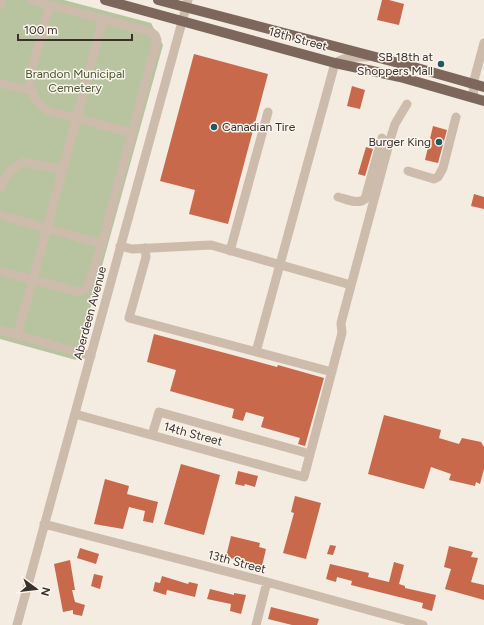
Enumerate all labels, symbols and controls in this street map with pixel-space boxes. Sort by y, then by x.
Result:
scale bar [18,16,132,42]
text: 100 m [24,23,58,37]
street label: 18th Street [267,24,329,54]
place label: SB 18th at Shoppers Mall [357,50,433,78]
marker: SB 18th at Shoppers Mall [436,59,446,69]
park label: Brandon Municipal Cemetery [25,67,125,95]
place label: Canadian Tire [222,120,296,134]
marker: Canadian Tire [209,122,219,132]
place label: Burger King [368,135,431,149]
marker: Burger King [434,137,444,147]
street label: Aberdeen Avenue [71,264,109,361]
street label: 14th Street [162,419,224,449]
street label: 13th Street [207,548,268,577]
north arrow [16,569,56,609]
text: N [38,586,53,597]

